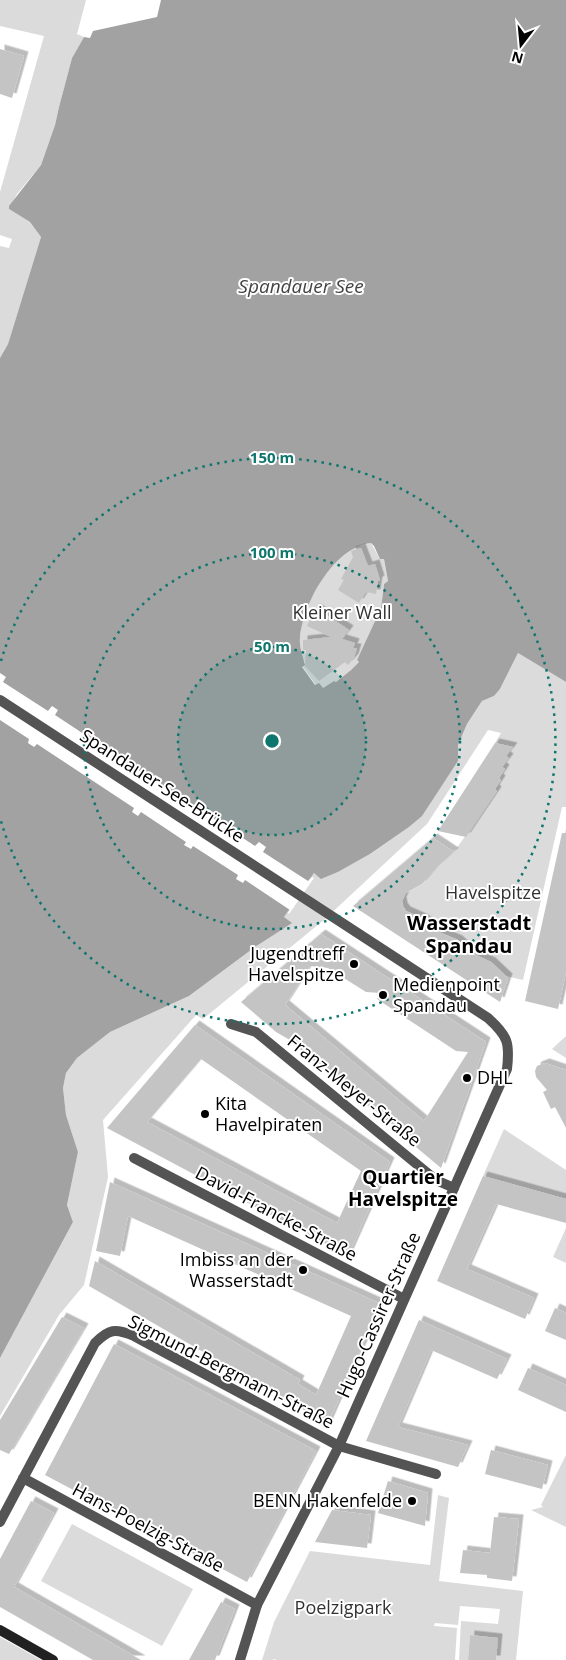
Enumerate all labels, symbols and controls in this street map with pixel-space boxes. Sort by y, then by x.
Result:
north arrow [496,20,546,70]
text: N [509,47,525,69]
water label: Spandauer See [238,273,364,299]
text: 150 m [250,447,294,467]
text: 100 m [250,542,294,562]
park label: Kleiner Wall [292,600,392,624]
text: 50 m [254,636,290,656]
street label: Spandauer-See-Brücke [76,723,249,847]
centre of rings [263,732,281,750]
park label: Havelspitze [445,880,541,904]
district label: Wasserstadt Spandau [407,909,531,959]
place label: Jugendtreff Havelspitze [248,941,345,986]
marker: Jugendtreff Havelspitze [348,958,360,970]
place label: Medienpoint Spandau [393,972,500,1017]
marker: Medienpoint Spandau [377,989,389,1001]
street label: Franz-Meyer-Straße [283,1029,426,1152]
place label: DHL [477,1065,513,1089]
marker: DHL [461,1072,473,1084]
place label: Kita Havelpiraten [215,1091,322,1136]
marker: Kita Havelpiraten [199,1108,211,1120]
street label: David-Francke-Straße [191,1160,362,1266]
district label: Quartier Havelspitze [348,1164,458,1212]
street label: Hugo-Cassirer-Straße [331,1228,426,1401]
place label: Imbiss an der Wasserstadt [180,1247,294,1292]
marker: Imbiss an der Wasserstadt [297,1264,309,1276]
street label: Sigmund-Bergmann-Straße [124,1309,339,1434]
street label: Hans-Poelzig-Straße [68,1477,228,1577]
place label: BENN Hakenfelde [253,1488,402,1512]
marker: BENN Hakenfelde [406,1495,418,1507]
park label: Poelzigpark [295,1595,392,1619]

